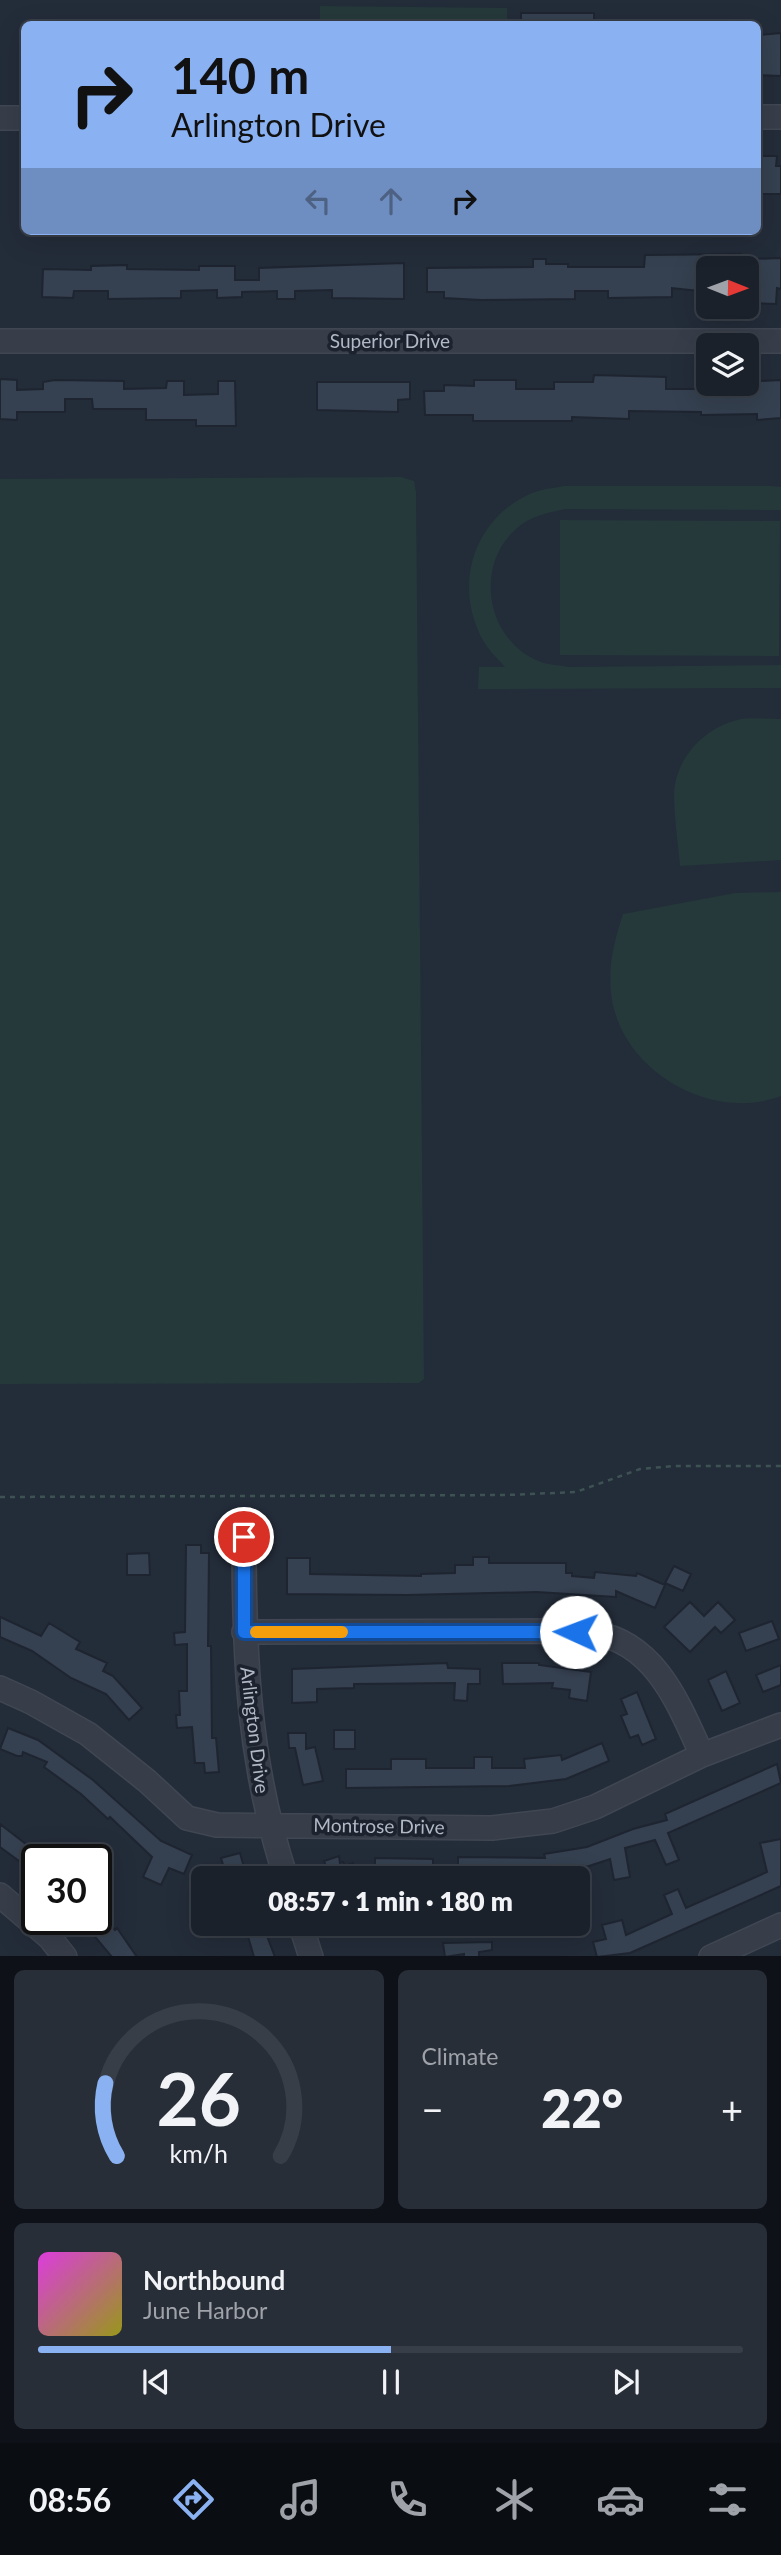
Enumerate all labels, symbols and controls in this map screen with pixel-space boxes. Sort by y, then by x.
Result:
text: 140 m [171,46,309,104]
icon: right [56,49,147,140]
text: Arlington Drive [171,105,386,144]
icon: left [299,182,337,220]
icon: ahead [372,182,410,220]
icon: right [445,182,483,220]
north arrow [696,256,760,318]
map controls [696,256,759,396]
street label: Superior Drive [330,329,450,352]
button: layers [696,333,759,396]
pin [214,1507,274,1567]
icon: arrive [225,1518,263,1556]
position arrow [539,1595,613,1669]
street label: Arlington Drive [236,1665,275,1795]
street label: Montrose Drive [313,1813,445,1838]
speed limit sign: 30 [21,1844,112,1935]
text: 08:57 · 1 min · 180 m [268,1885,513,1917]
text: Climate [422,2042,498,2070]
text: 26 [157,2054,241,2142]
text: 22° [541,2077,623,2139]
text: − [422,2086,444,2132]
text: + [721,2086,743,2132]
text: km/h [169,2137,228,2167]
text: Northbound [143,2264,285,2296]
text: June Harbor [143,2296,267,2324]
icon: previous [137,2363,175,2401]
icon: pause [372,2363,410,2401]
icon: next [607,2363,645,2401]
icon: directions [169,2475,218,2524]
icon: music [276,2475,325,2524]
icon: phone [383,2475,432,2524]
icon: climate [490,2475,539,2524]
icon: car [596,2475,645,2524]
icon: filters [703,2475,752,2524]
text: 08:56 [29,2480,111,2519]

